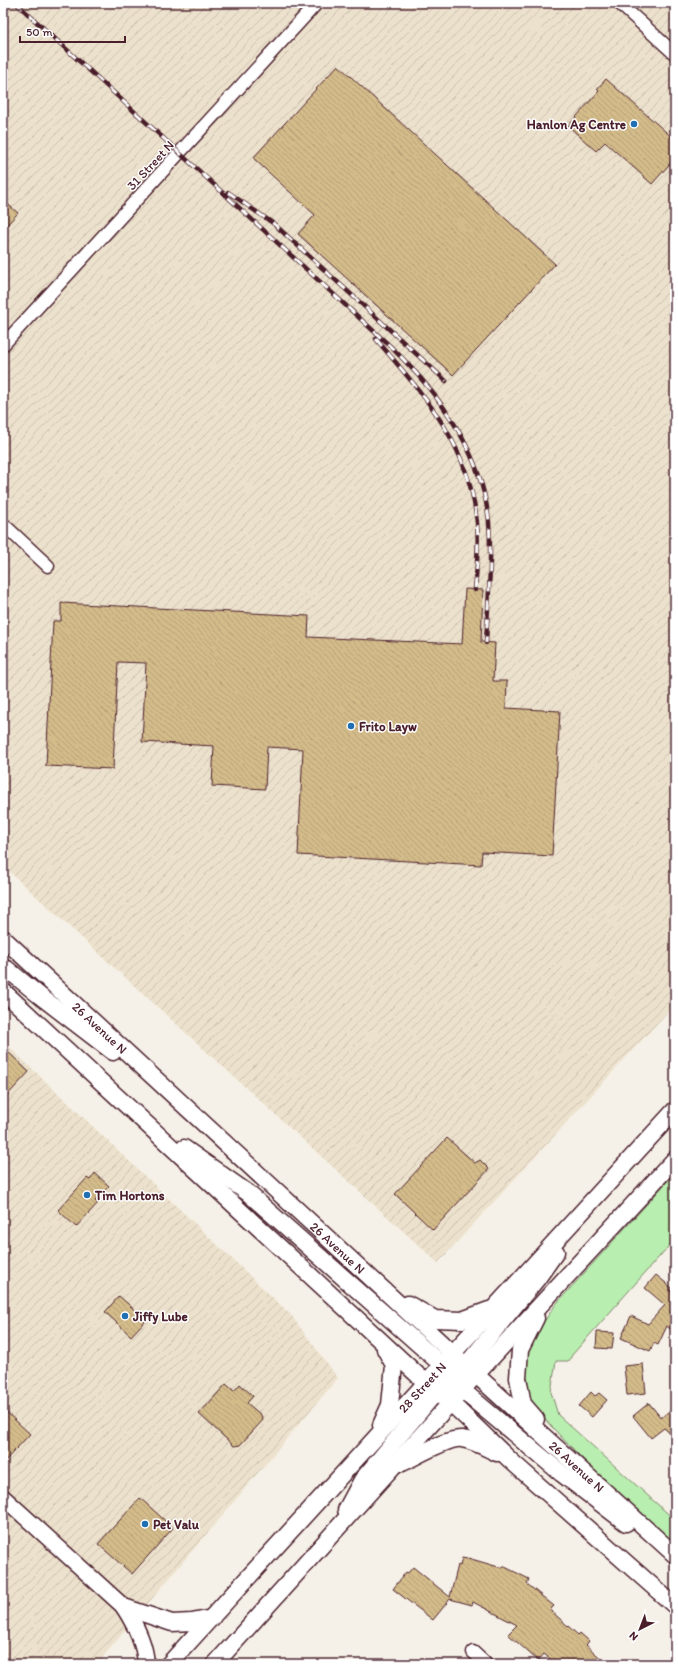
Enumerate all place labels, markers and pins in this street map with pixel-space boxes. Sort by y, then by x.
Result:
place label: Hanlon Ag Centre [527,117,626,133]
marker: Hanlon Ag Centre [629,119,639,129]
place label: Frito Layw [359,719,417,735]
marker: Frito Layw [346,721,356,731]
place label: Tim Hortons [94,1188,165,1203]
marker: Tim Hortons [82,1190,92,1200]
place label: Jiffy Lube [132,1309,188,1325]
marker: Jiffy Lube [120,1311,130,1321]
place label: Pet Valu [153,1517,200,1532]
marker: Pet Valu [140,1519,150,1529]

